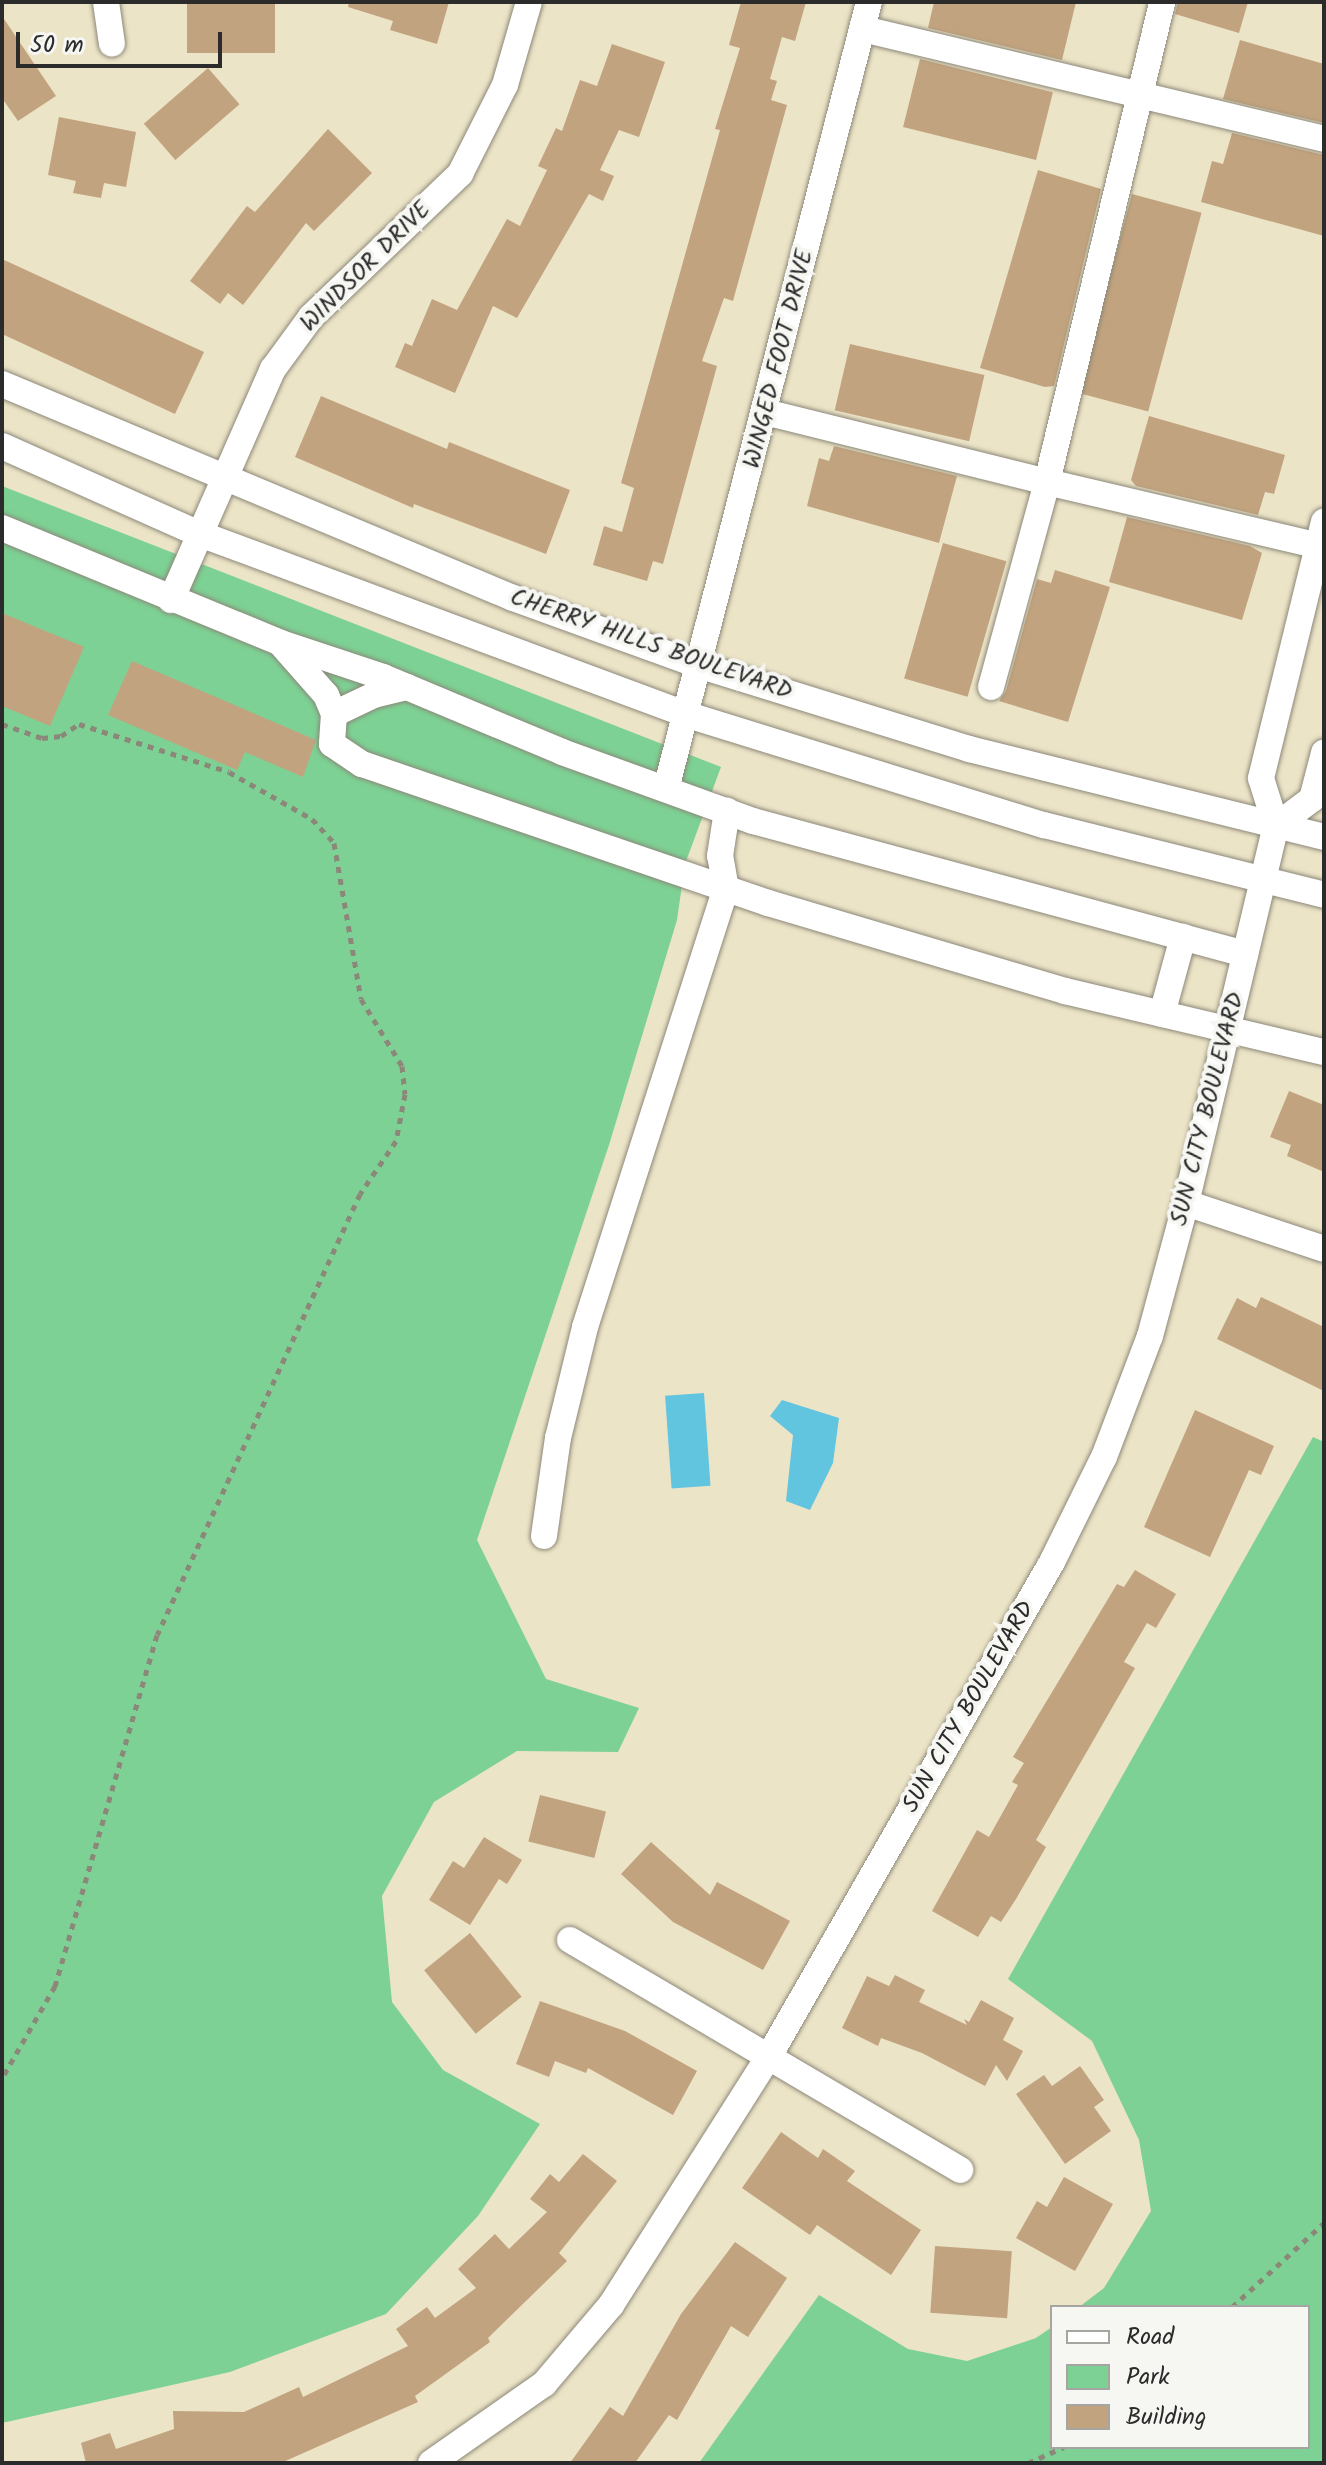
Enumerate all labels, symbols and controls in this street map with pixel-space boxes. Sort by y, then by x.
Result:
scale bar [20,16,226,66]
text: 50 m [30,26,84,65]
street label: WINDSOR DRIVE [295,196,437,338]
street label: WINGED FOOT DRIVE [738,247,820,471]
street label: CHERRY HILLS BOULEVARD [506,583,796,707]
street label: SUN CITY BOULEVARD [1165,989,1251,1229]
street label: SUN CITY BOULEVARD [897,1596,1041,1818]
legend [1050,2305,1310,2449]
text: Road [1126,2318,1174,2357]
text: Park [1126,2358,1170,2397]
text: Building [1126,2398,1206,2437]

